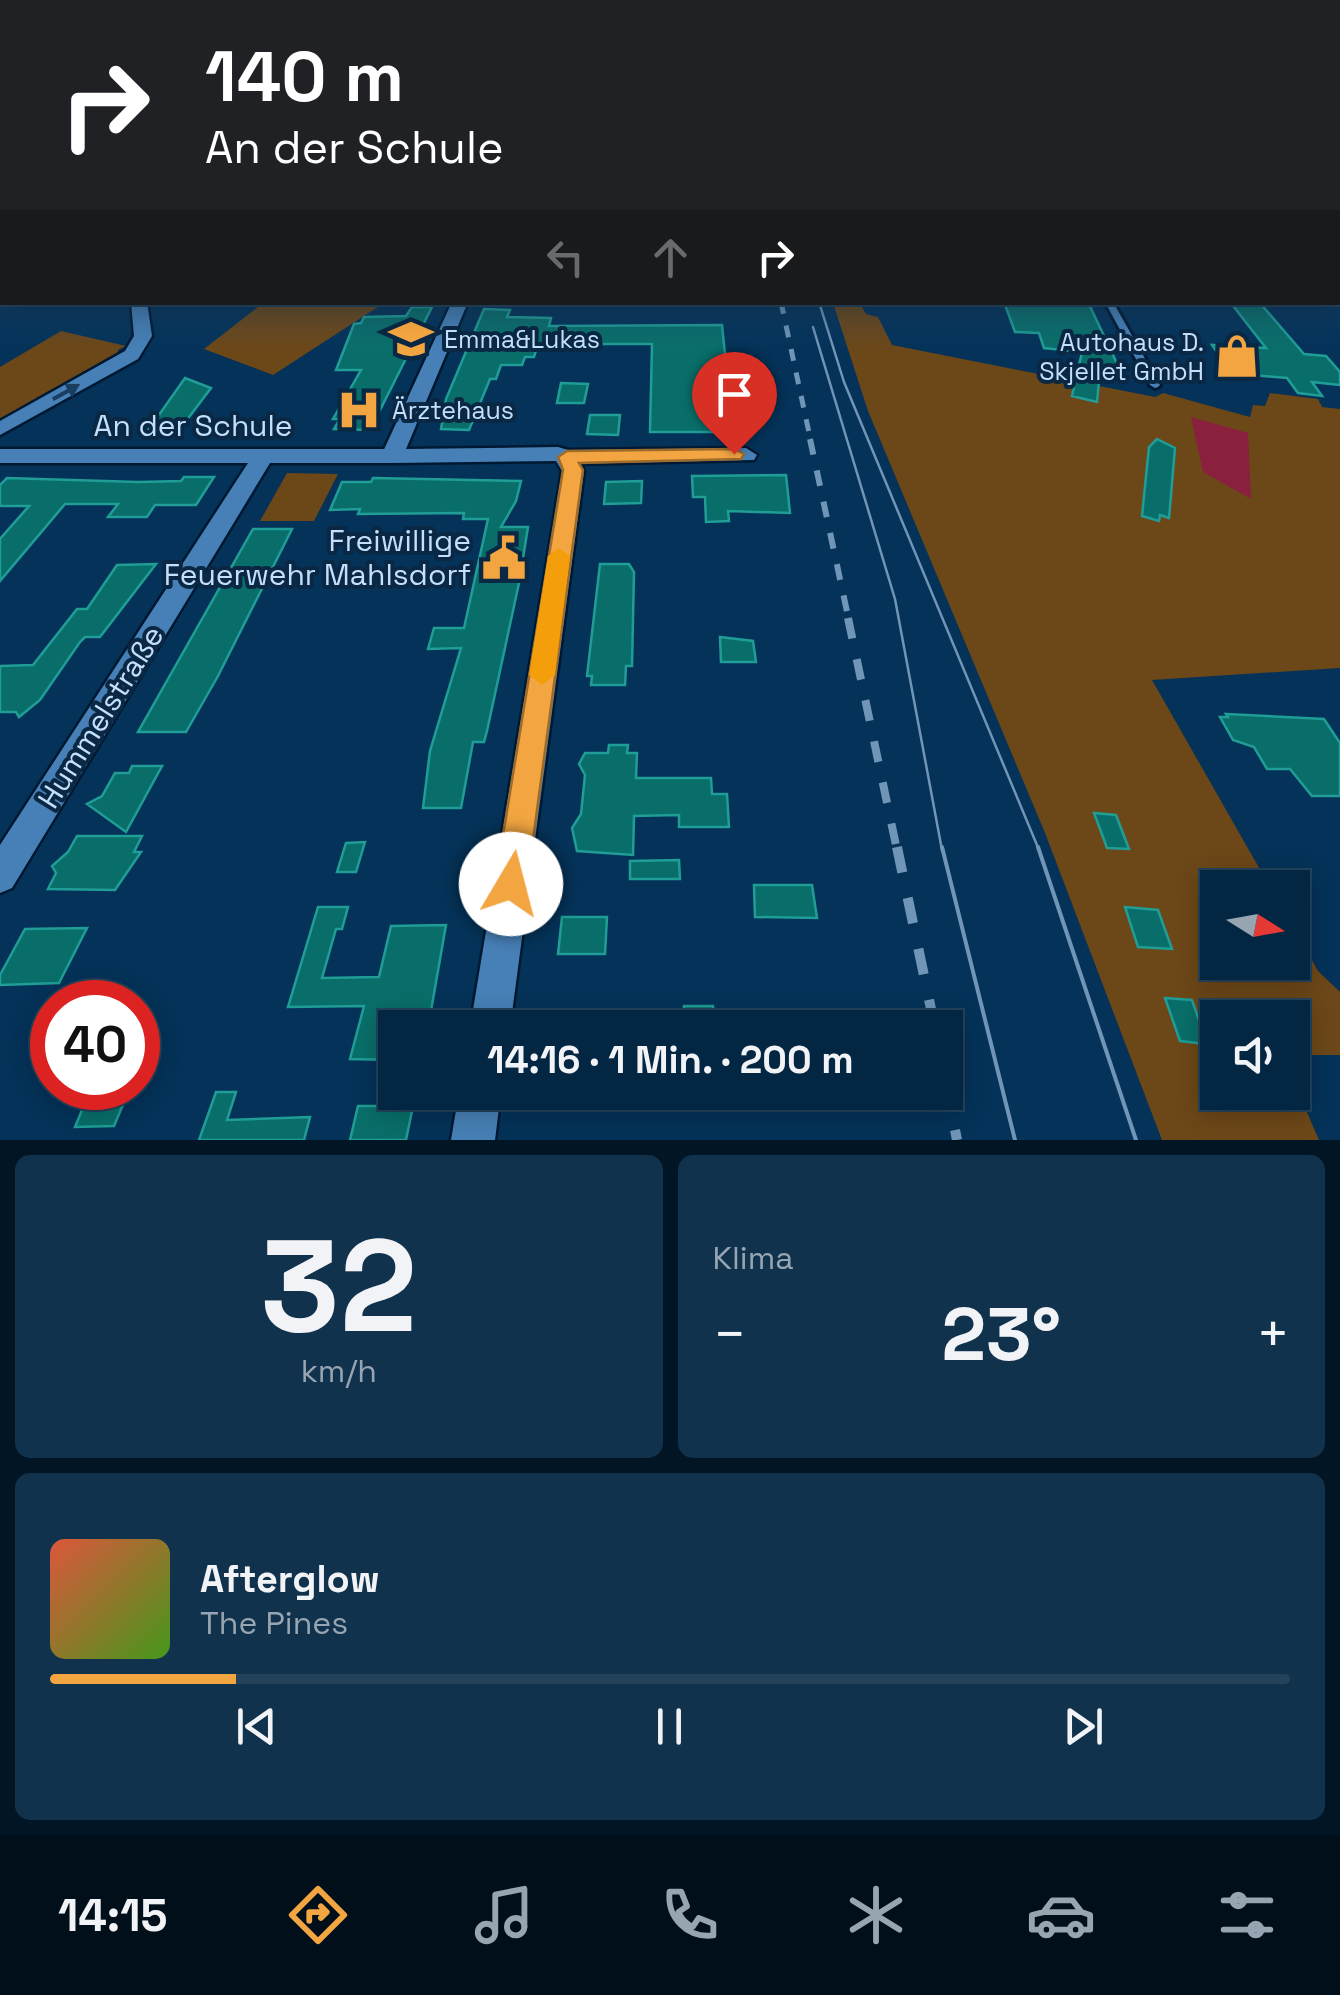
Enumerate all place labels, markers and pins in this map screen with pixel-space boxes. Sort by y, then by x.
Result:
school or university icon: Emma&Lukas [387,315,435,363]
place label: Emma&Lukas [444,323,600,355]
place label: Autohaus D. Skjellet GmbH [1039,326,1204,387]
shop icon: Autohaus D. Skjellet GmbH [1213,332,1261,380]
pin [692,352,777,455]
hospital icon: Ärztehaus [335,386,383,434]
place label: Ärztehaus [392,394,514,426]
place label: Freiwillige Feuerwehr Mahlsdorf [164,521,471,594]
public building icon: Freiwillige Feuerwehr Mahlsdorf [480,534,528,582]

